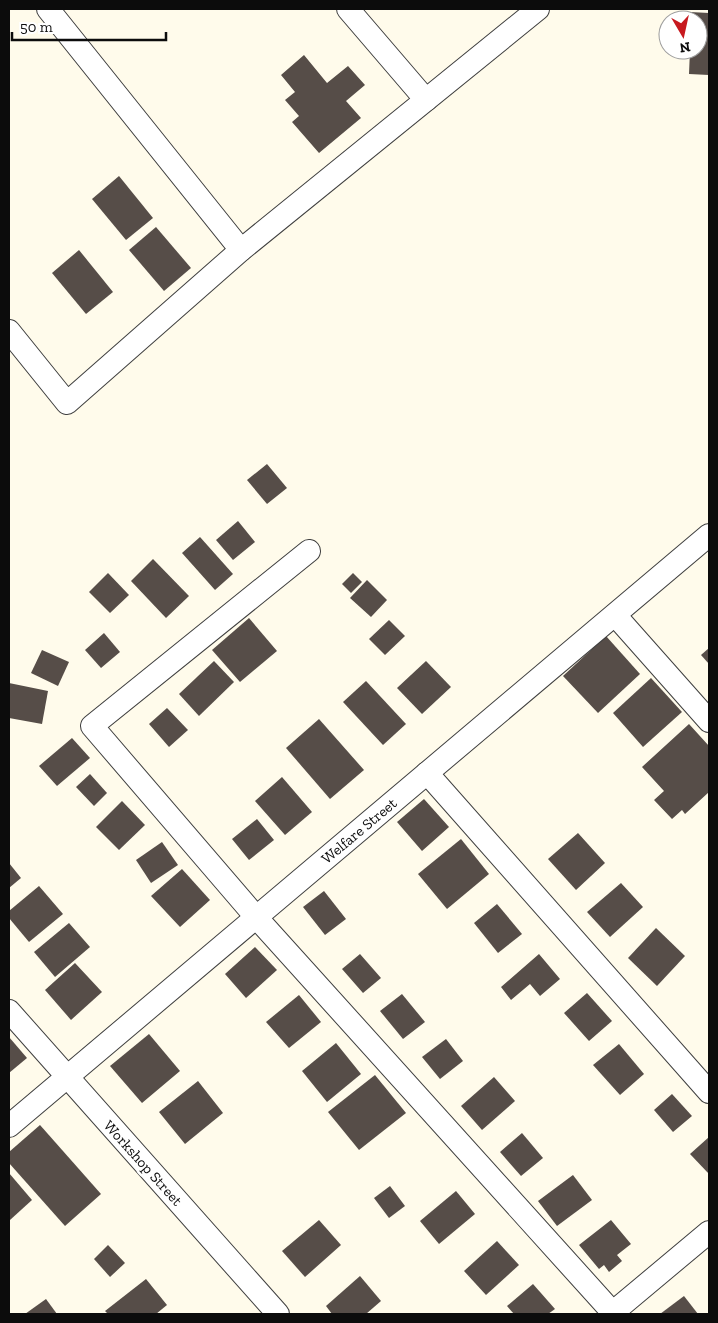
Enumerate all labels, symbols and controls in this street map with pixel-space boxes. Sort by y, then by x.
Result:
scale bar [12,10,166,42]
north arrow [658,10,708,60]
text: 50 m [20,18,53,36]
text: N [678,38,692,57]
street label: Welfare Street [318,794,401,868]
street label: Workshop Street [100,1117,186,1210]

